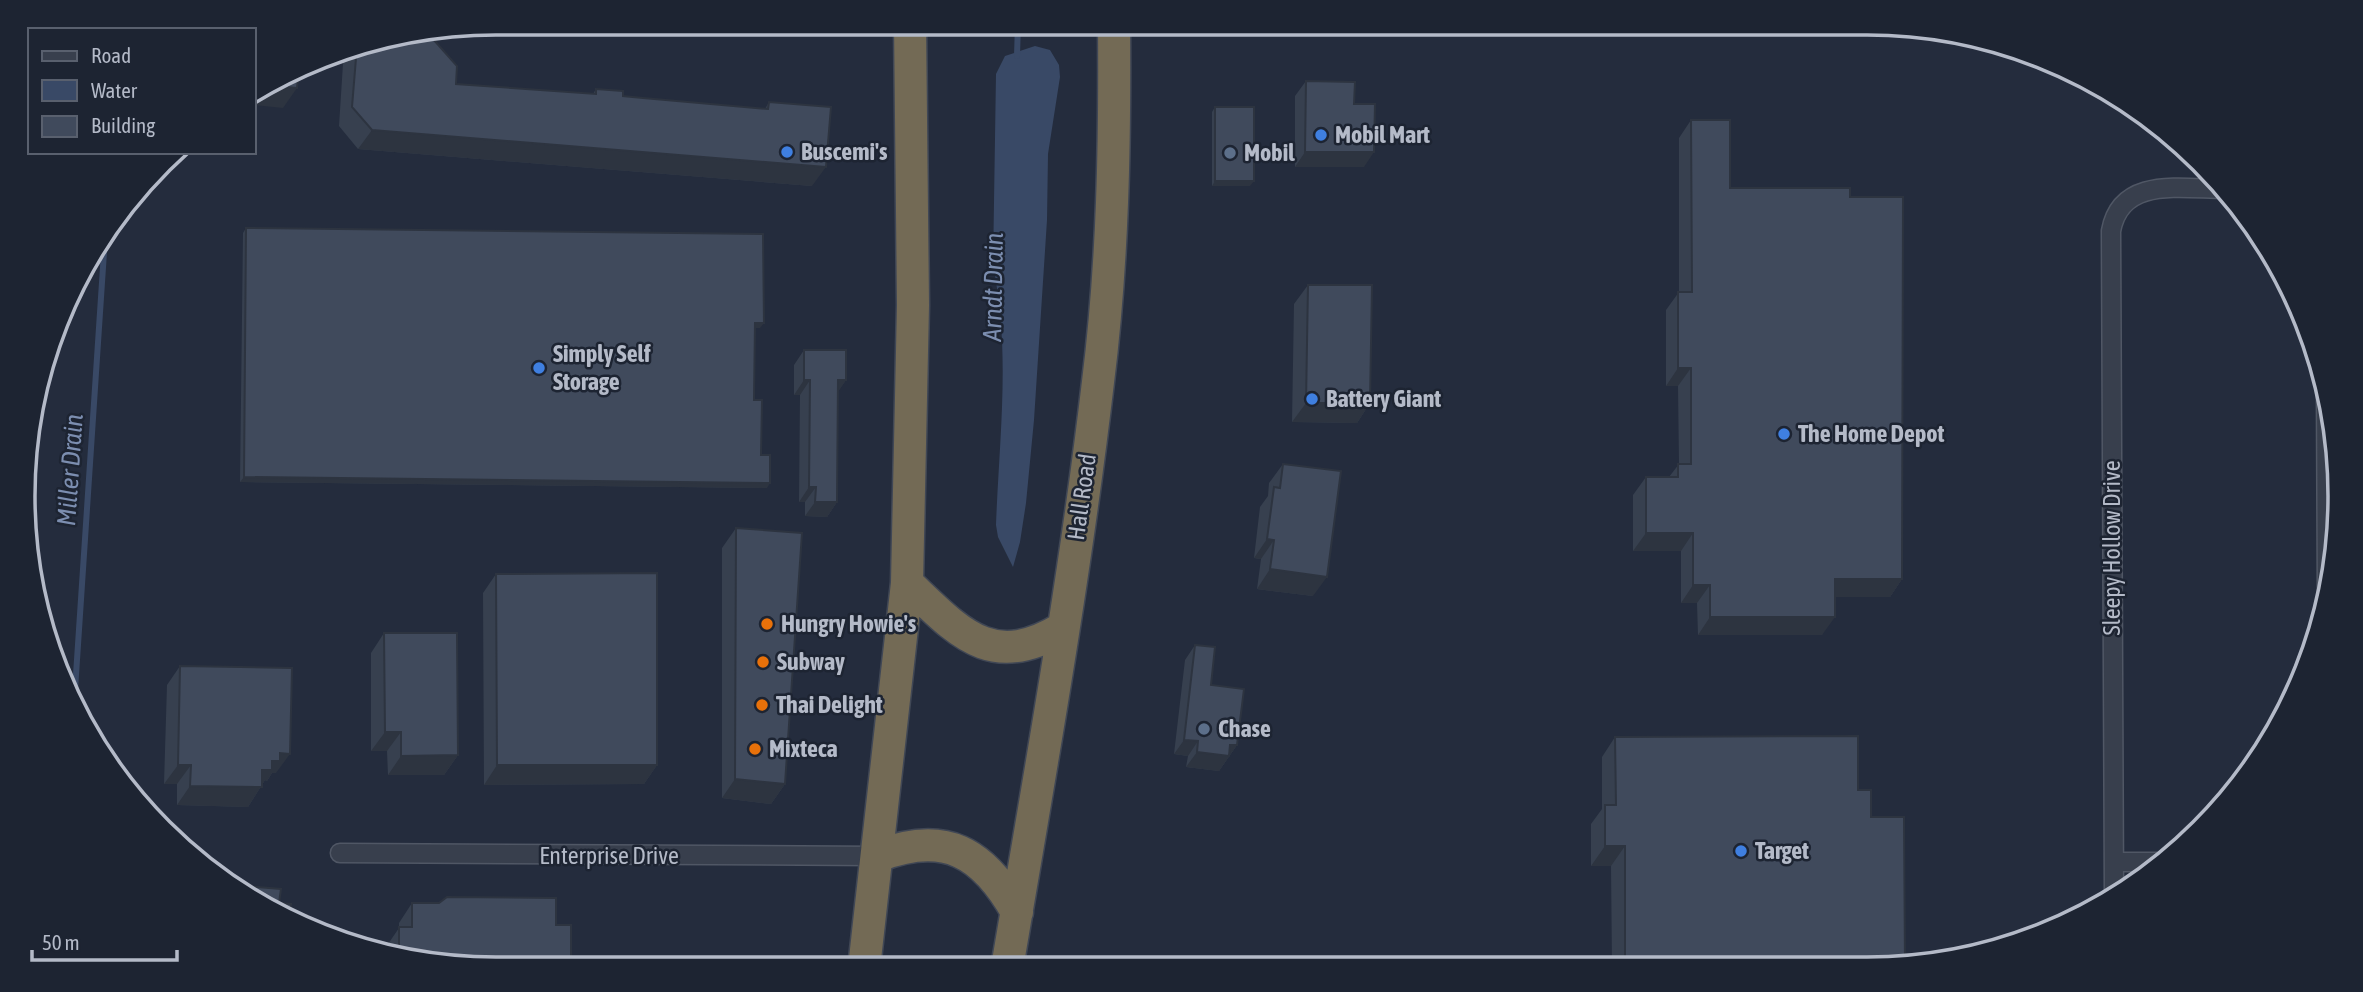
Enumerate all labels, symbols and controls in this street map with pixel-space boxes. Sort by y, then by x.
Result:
legend [28,28,256,154]
text: Road [91,43,131,67]
text: Water [91,78,138,102]
text: Building [91,113,155,137]
place label: Mobil Mart [1335,121,1430,148]
marker: Mobil Mart [1313,127,1329,143]
place label: Buscemi's [801,138,888,165]
place label: Mobil [1244,139,1295,166]
marker: Buscemi's [779,144,795,160]
marker: Mobil [1222,145,1238,161]
water label: Arndt Drain [977,232,1009,343]
place label: Simply Self Storage [553,340,651,395]
marker: Simply Self Storage [531,360,547,376]
place label: Battery Giant [1326,385,1441,412]
marker: Battery Giant [1304,391,1320,407]
water label: Miller Drain [51,413,89,527]
place label: The Home Depot [1798,420,1945,447]
marker: The Home Depot [1776,426,1792,442]
street label: Hall Road [1062,452,1101,542]
street label: Sleepy Hollow Drive [2098,460,2125,636]
place label: Hungry Howie's [781,610,917,637]
marker: Hungry Howie's [759,616,775,632]
place label: Subway [777,648,845,675]
marker: Subway [755,654,771,670]
place label: Thai Delight [776,691,883,718]
marker: Thai Delight [754,697,770,713]
place label: Chase [1218,715,1271,742]
marker: Chase [1196,721,1212,737]
place label: Mixteca [769,735,838,762]
marker: Mixteca [747,741,763,757]
place label: Target [1755,837,1809,864]
street label: Enterprise Drive [539,842,679,869]
marker: Target [1733,843,1749,859]
scale bar [32,918,177,962]
text: 50 m [42,930,80,954]

